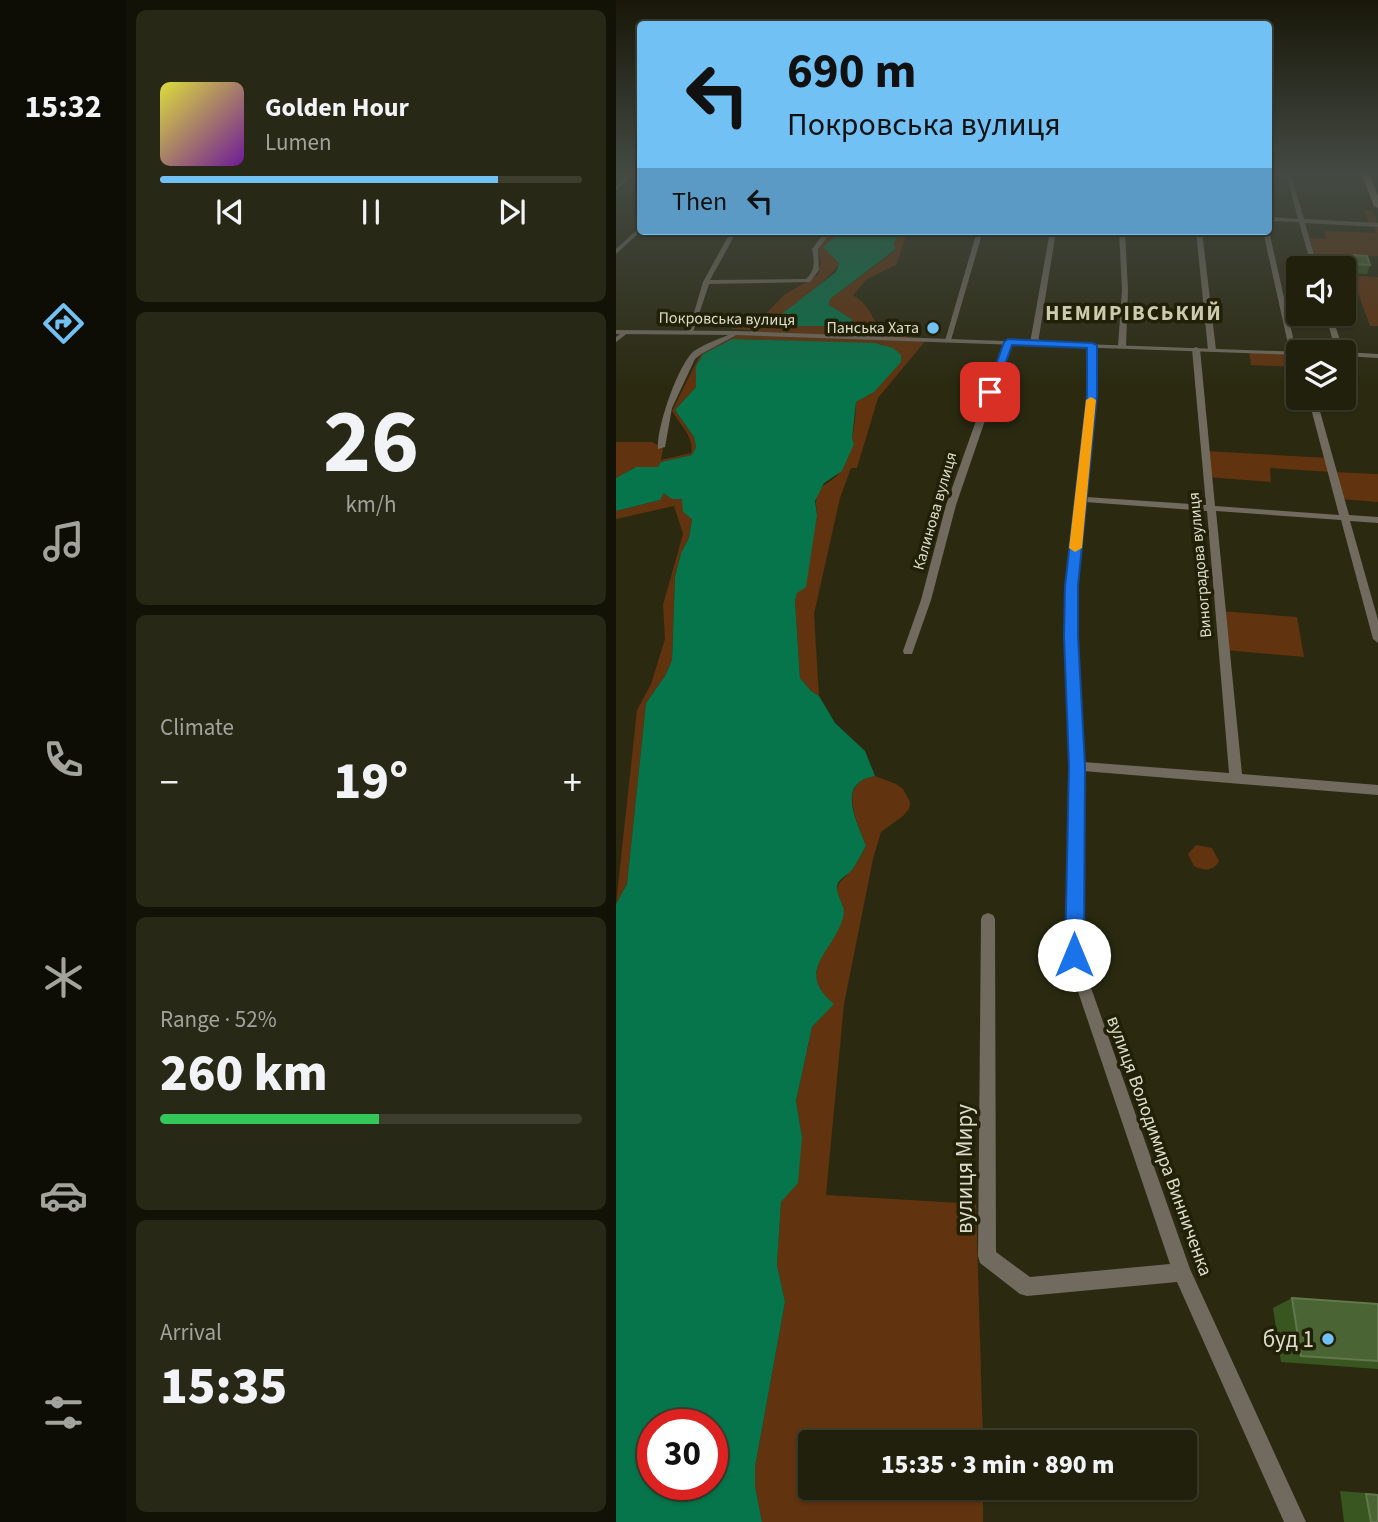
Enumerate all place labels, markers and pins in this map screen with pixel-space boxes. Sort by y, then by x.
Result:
place label: Панська Хата [826,317,919,339]
marker: Панська Хата [925,320,941,336]
pin [960,362,1020,422]
place label: буд 1 [1263,1323,1314,1356]
marker: буд 1 [1320,1331,1336,1347]

